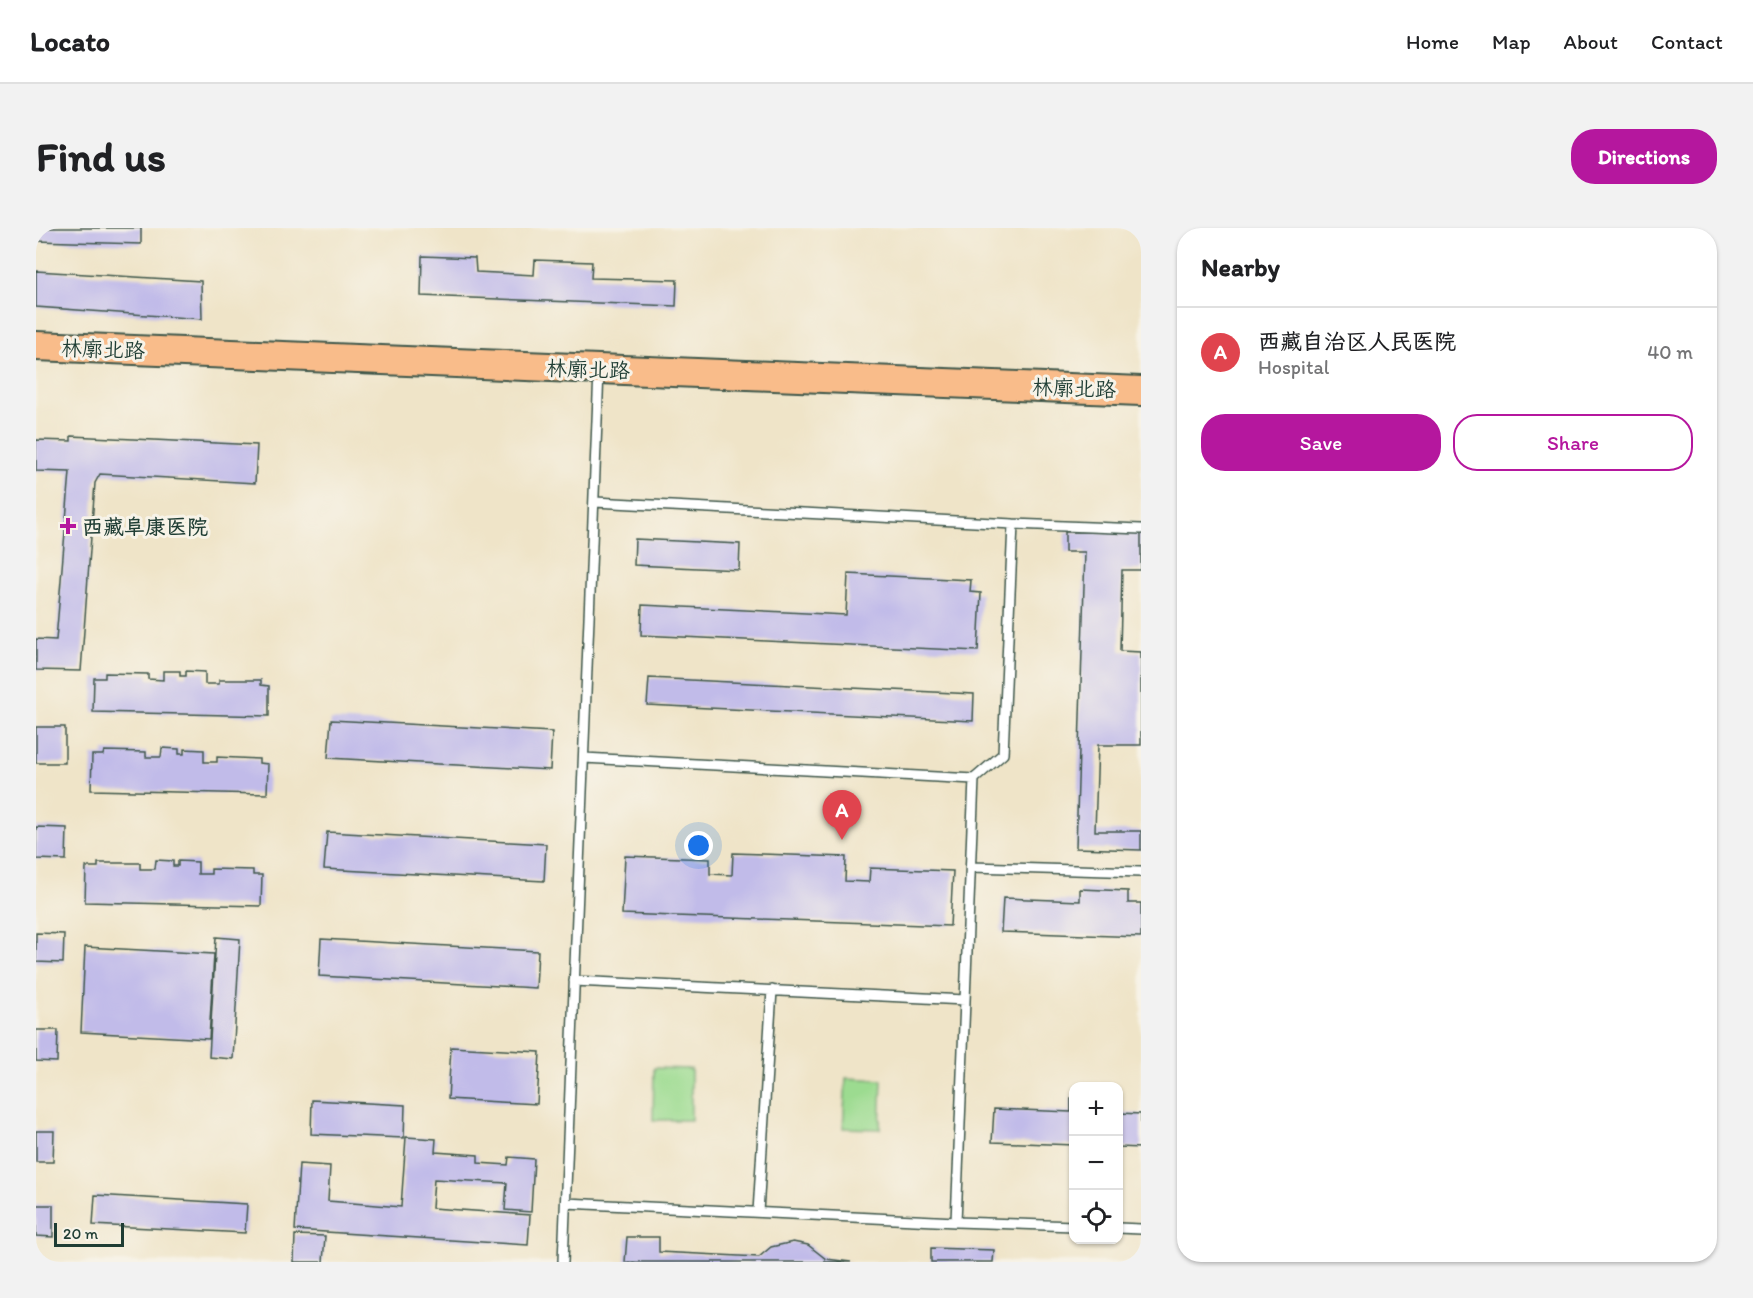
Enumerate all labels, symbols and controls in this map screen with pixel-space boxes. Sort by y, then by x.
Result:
text: Locato [30,24,110,58]
text: Home [1406,29,1459,54]
text: Map [1492,29,1531,54]
text: About [1564,29,1618,54]
text: Contact [1651,29,1723,54]
button: Directions [1571,129,1717,184]
text: Find us [36,131,166,182]
text: Nearby [1201,251,1280,283]
text: 西藏自治区人民医院 [1258,328,1456,355]
street label: 林廓北路 [61,335,145,363]
text: A [1214,340,1227,364]
text: 40 m [1647,340,1693,364]
street label: 林廓北路 [546,355,630,383]
text: Hospital [1258,355,1330,379]
street label: 林廓北路 [1032,374,1116,402]
button: Save [1201,414,1441,471]
button: Share [1453,414,1693,471]
place label: 西藏阜康医院 [82,514,208,539]
marker: 西藏阜康医院 [59,517,77,535]
pin: A [822,790,862,840]
your location [684,831,713,860]
map controls [1069,1082,1123,1244]
button: + [1069,1082,1123,1136]
button: − [1069,1136,1123,1190]
button: locate [1069,1190,1123,1244]
scale bar [54,1220,124,1248]
text: 20 m [63,1224,98,1243]

